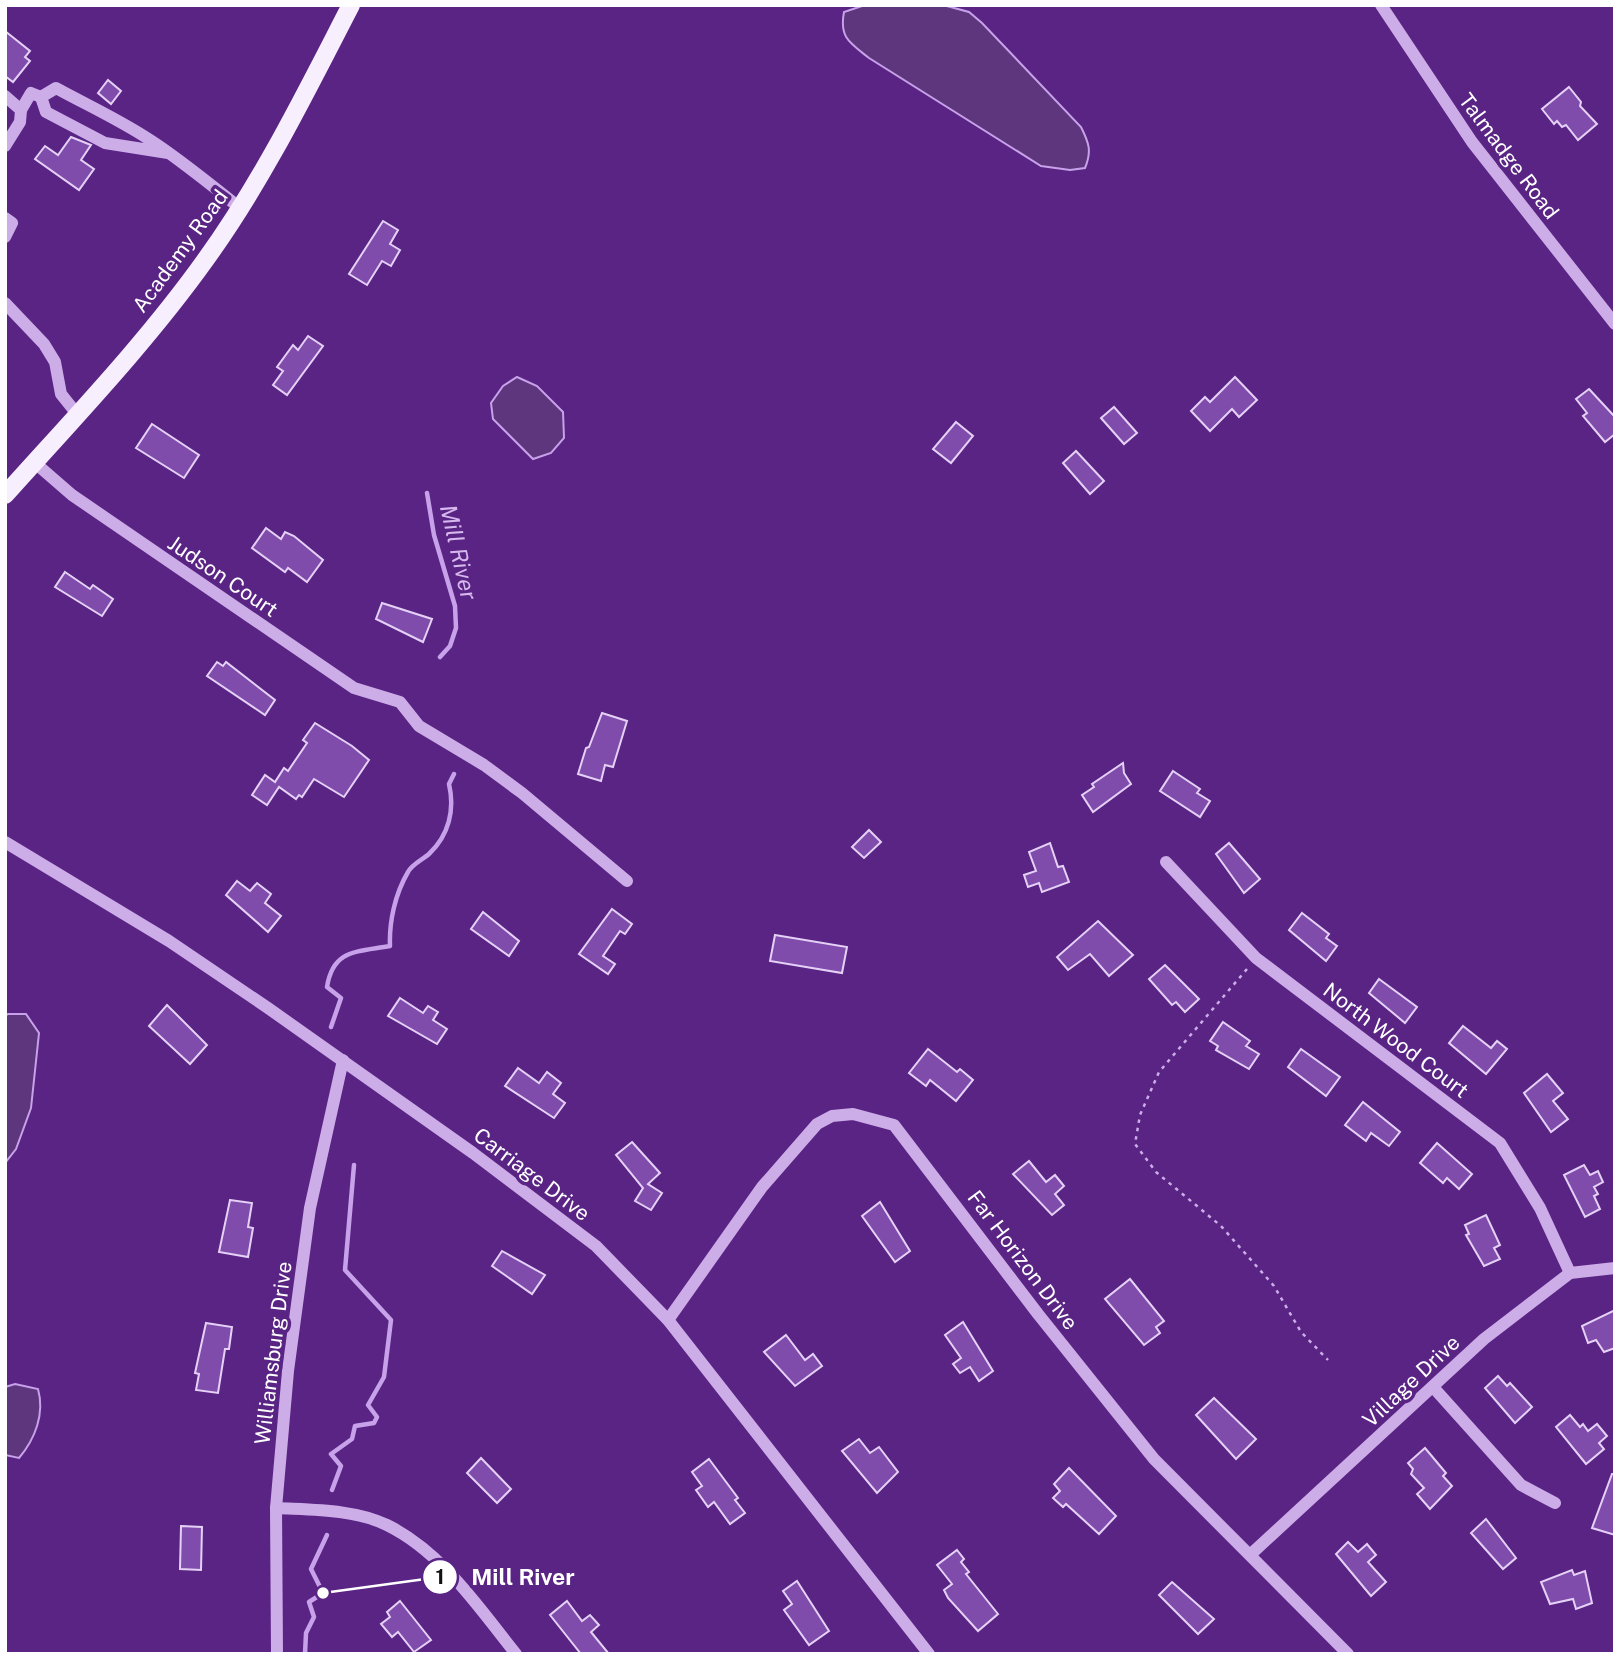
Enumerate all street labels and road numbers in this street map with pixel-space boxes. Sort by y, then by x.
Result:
street label: Talmadge Road [1454,88,1564,224]
street label: Academy Road [127,185,233,317]
street label: Judson Court [163,530,283,622]
street label: North Wood Court [1318,977,1474,1103]
street label: Carriage Drive [469,1122,595,1226]
street label: Far Horizon Drive [963,1185,1083,1335]
street label: Williamsburg Drive [249,1260,297,1446]
street label: Village Drive [1357,1330,1465,1432]

